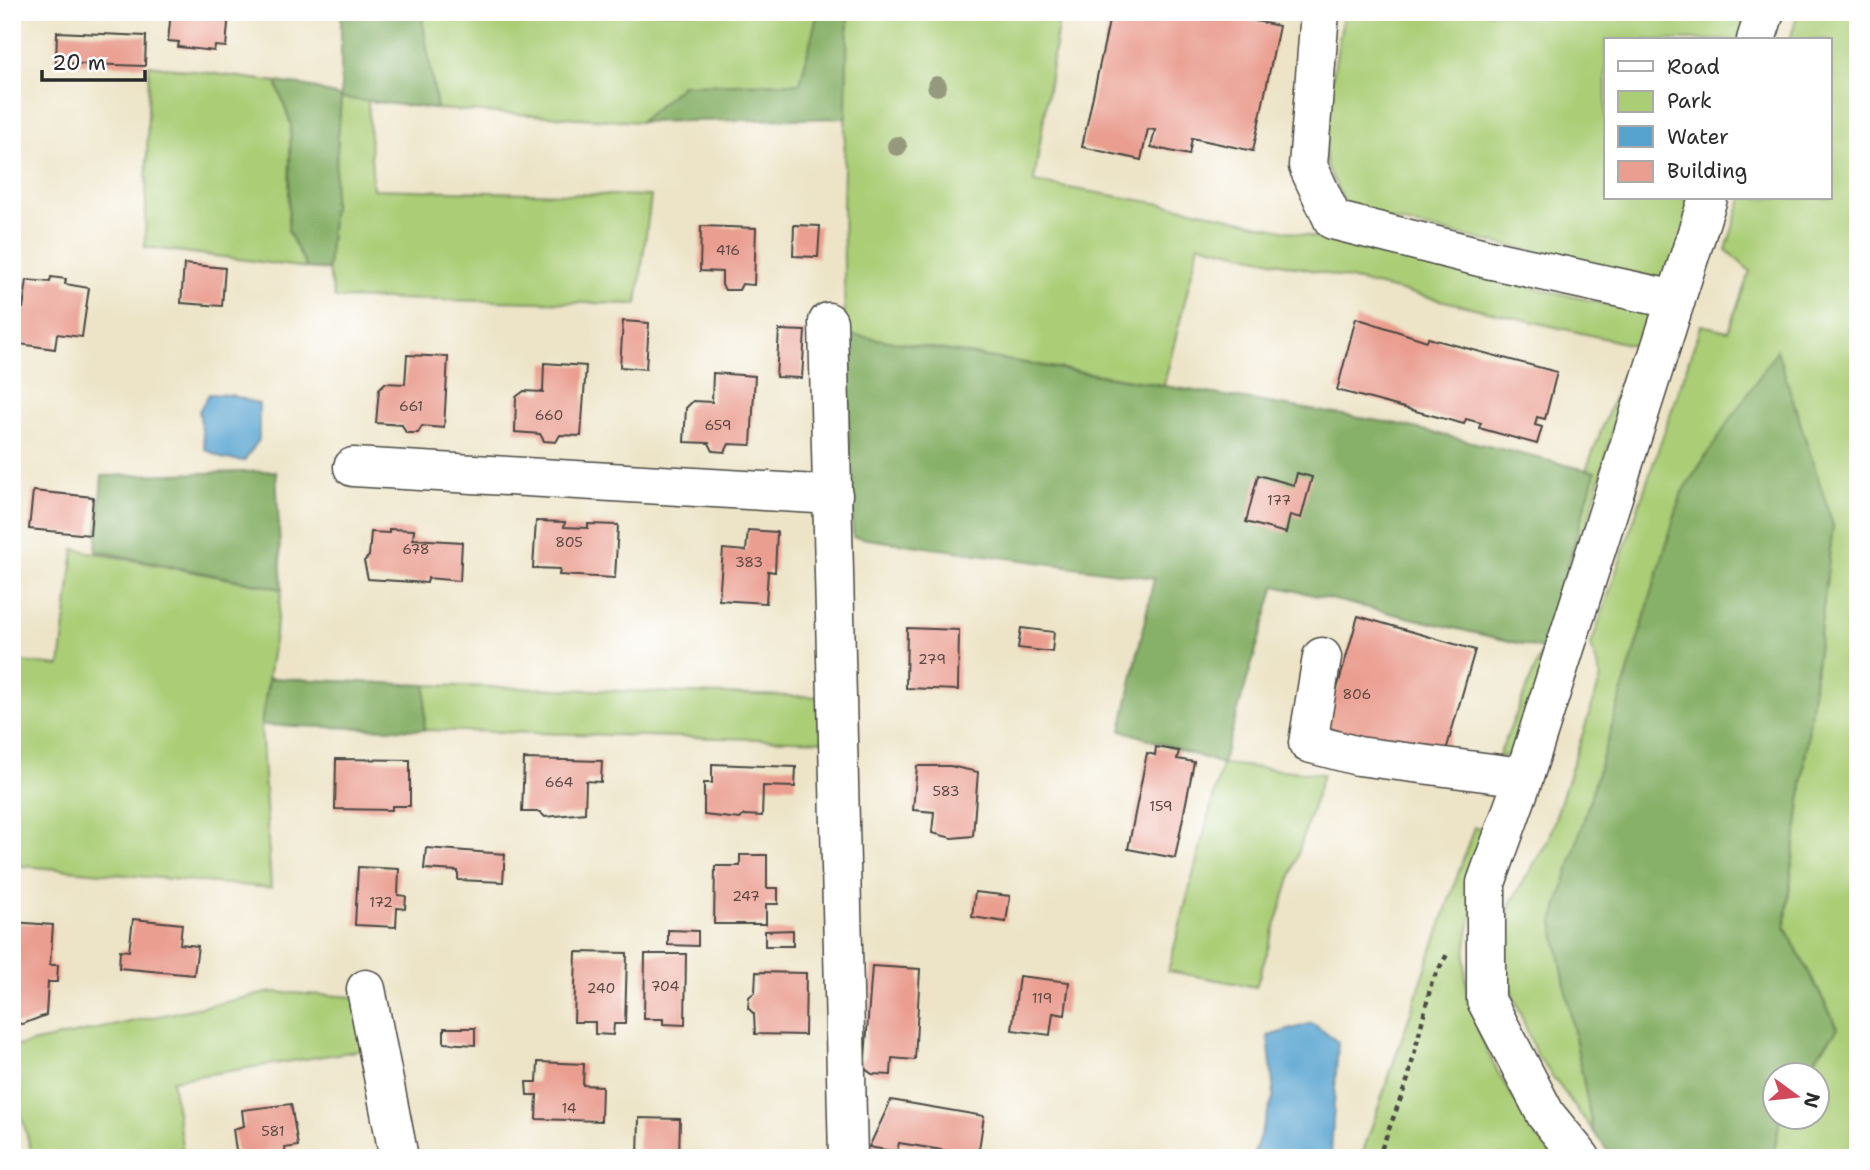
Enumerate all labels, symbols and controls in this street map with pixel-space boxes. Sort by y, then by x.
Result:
scale bar [42,38,145,82]
legend [1604,38,1832,200]
text: 20 m [52,49,106,77]
text: Road [1667,53,1720,81]
text: Park [1667,87,1712,115]
text: Water [1667,123,1729,151]
text: Building [1667,157,1747,185]
house number: 416 [716,241,740,259]
house number: 661 [399,397,423,415]
house number: 660 [535,406,563,424]
house number: 659 [705,416,731,434]
house number: 177 [1267,491,1291,509]
house number: 805 [555,533,583,551]
house number: 678 [402,540,430,558]
house number: 383 [735,553,763,571]
house number: 279 [918,650,946,668]
house number: 806 [1343,685,1371,703]
house number: 664 [545,773,573,791]
house number: 583 [932,782,960,800]
house number: 159 [1149,797,1173,815]
house number: 247 [732,887,760,905]
house number: 172 [369,893,393,911]
house number: 704 [651,977,680,995]
house number: 240 [587,979,615,997]
house number: 119 [1032,989,1052,1007]
north arrow [1762,1062,1832,1132]
text: N [1798,1090,1826,1111]
house number: 14 [561,1099,577,1117]
house number: 581 [261,1122,285,1140]

